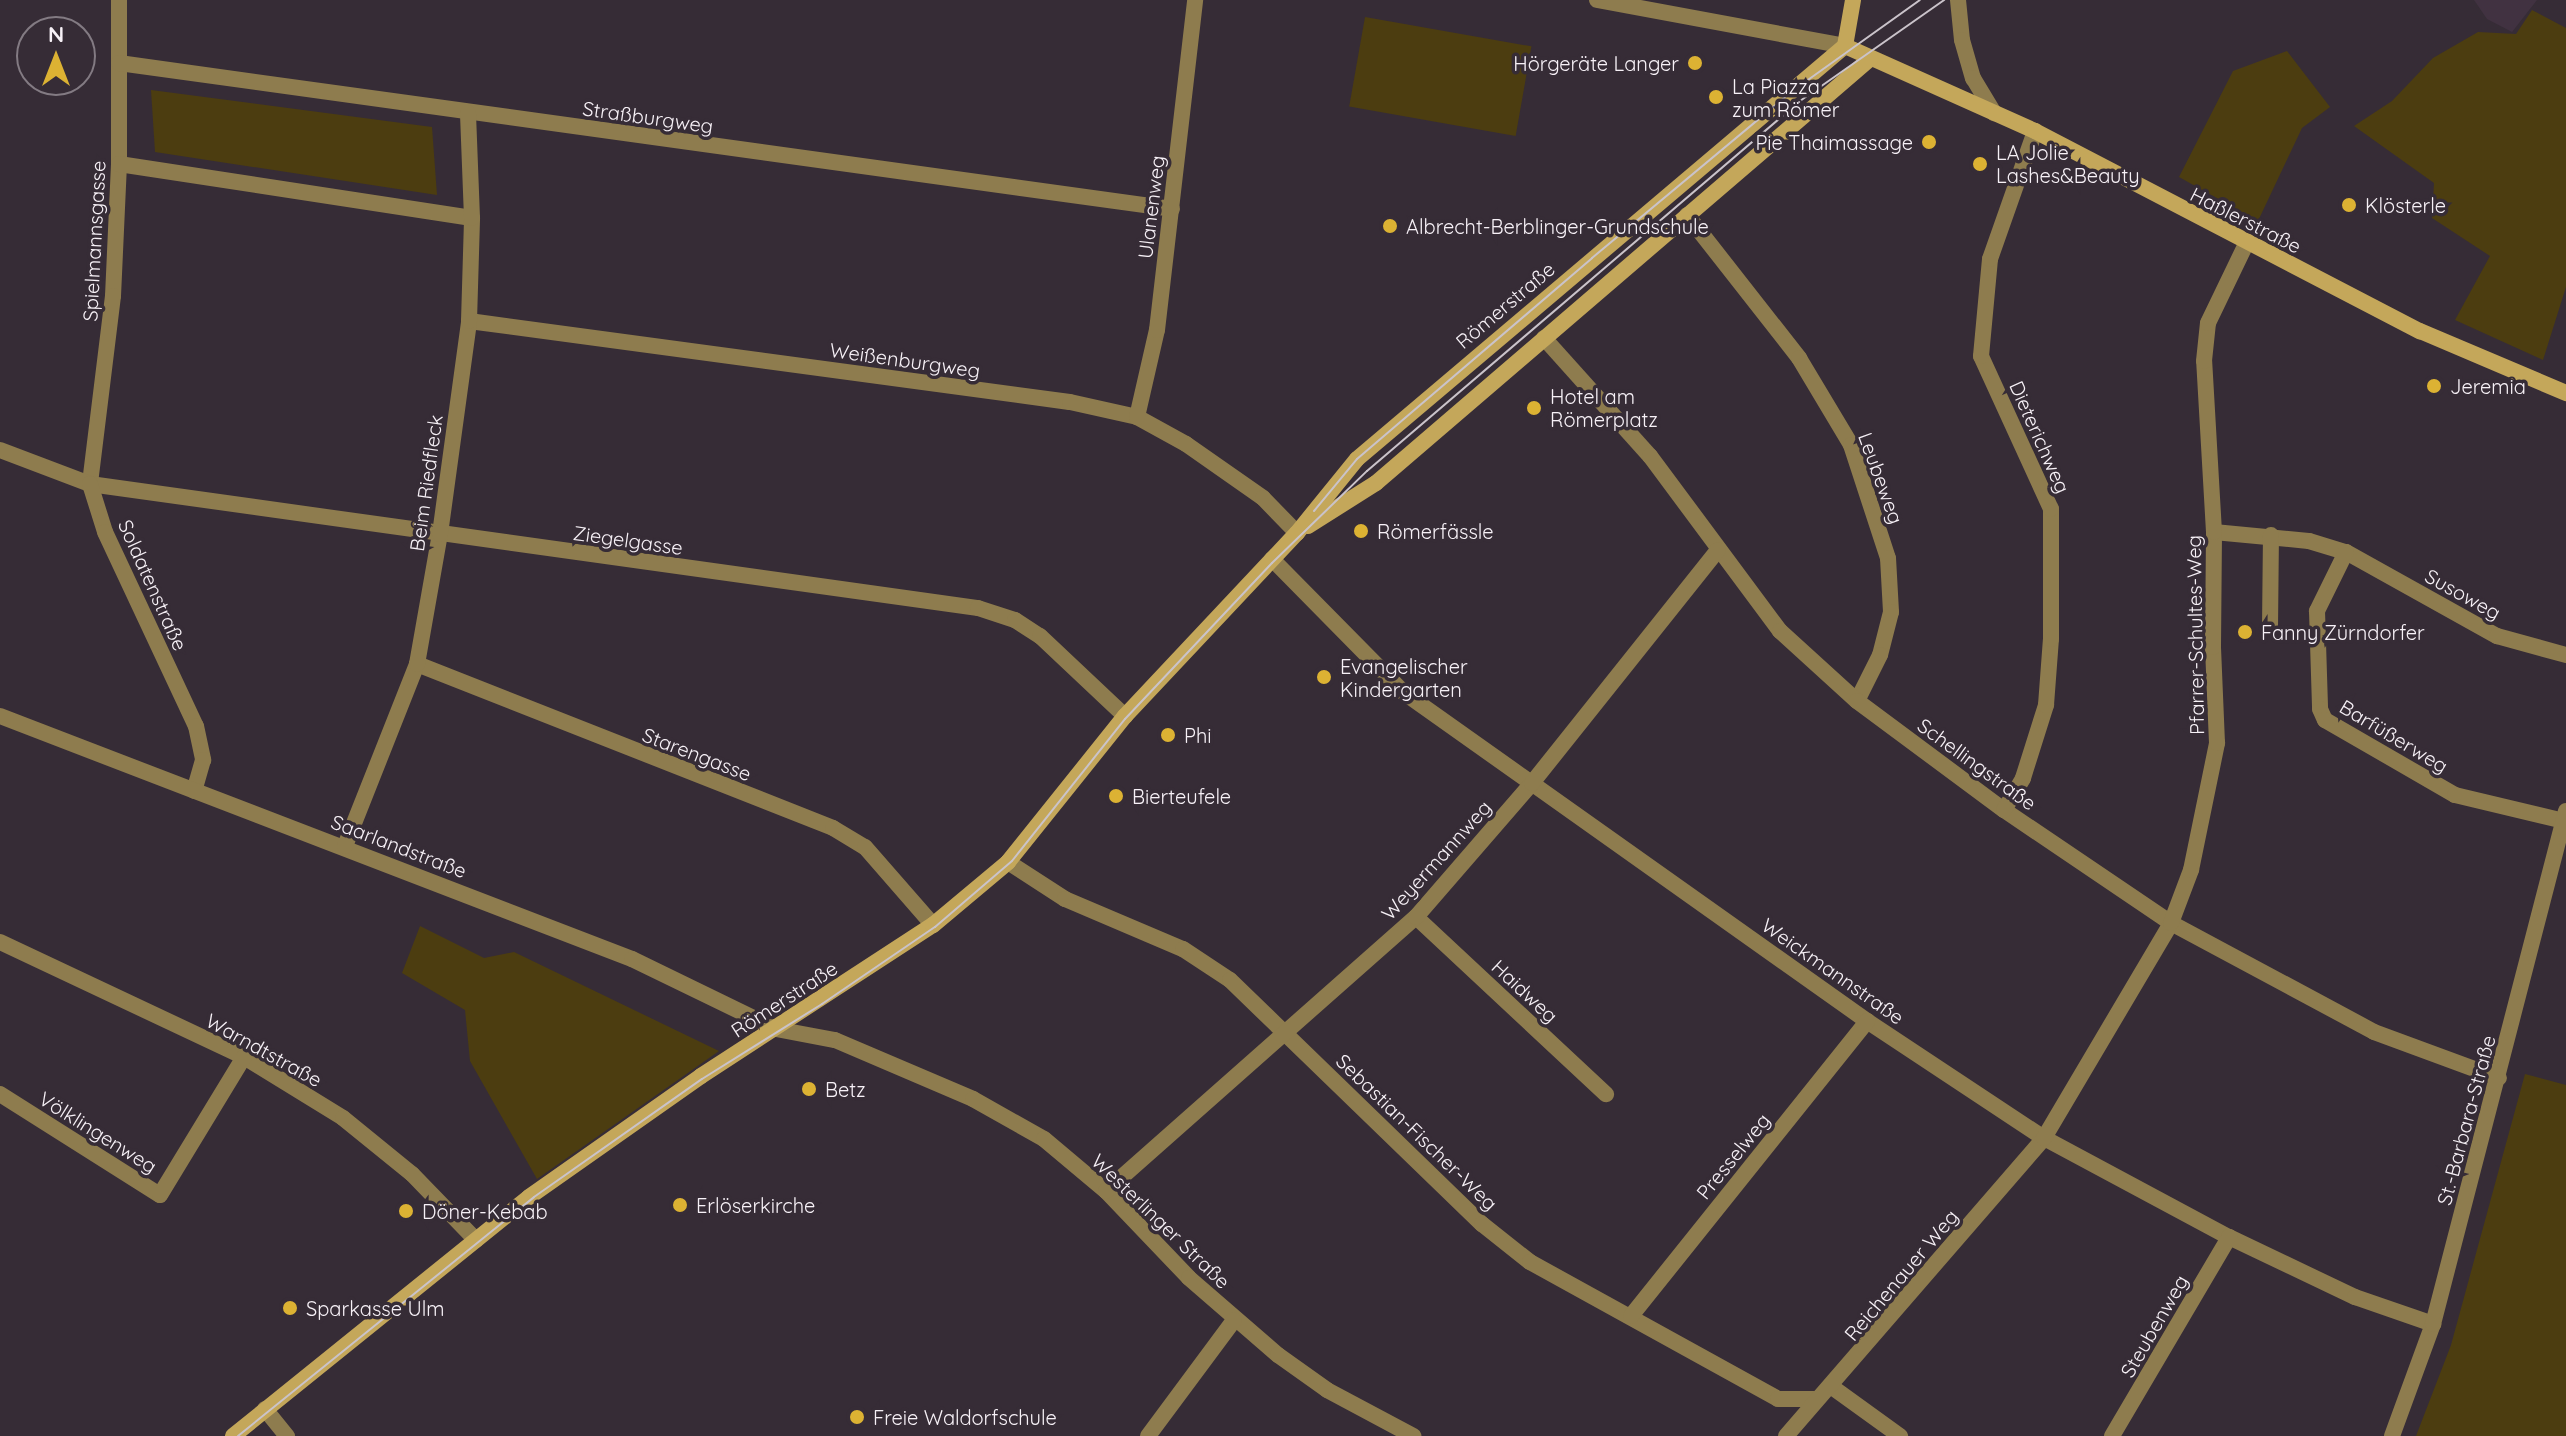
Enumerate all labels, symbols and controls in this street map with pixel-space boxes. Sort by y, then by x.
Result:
north arrow [16,16,96,96]
text: N [48,20,64,48]
place label: Hörgeräte Langer [1513,51,1679,75]
marker: Hörgeräte Langer [1686,54,1704,72]
place label: La Piazza zum Römer [1732,74,1839,121]
marker: La Piazza zum Römer [1707,88,1725,106]
street label: Straßburgweg [581,96,715,138]
place label: Pie Thaimassage [1755,130,1913,154]
marker: Pie Thaimassage [1920,133,1938,151]
place label: LA Jolie Lashes&Beauty [1996,140,2140,187]
street label: Ulanenweg [1133,154,1169,260]
marker: LA Jolie Lashes&Beauty [1971,155,1989,173]
street label: Spielmannsgasse [78,160,110,322]
street label: Haßlerstraße [2187,182,2305,258]
place label: Klösterle [2365,193,2446,217]
marker: Klösterle [2340,196,2358,214]
place label: Albrecht-Berblinger-Grundschule [1406,214,1709,238]
marker: Albrecht-Berblinger-Grundschule [1381,217,1399,235]
street label: Römerstraße [1451,257,1559,353]
street label: Weißenburgweg [828,338,982,382]
place label: Jeremia [2450,374,2526,398]
street label: Dieterichweg [2005,377,2075,497]
marker: Jeremia [2425,377,2443,395]
place label: Hotel am Römerplatz [1550,384,1658,431]
marker: Hotel am Römerplatz [1525,399,1543,417]
street label: Beim Riedfleck [405,413,447,553]
street label: Leubeweg [1853,429,1909,527]
street label: Soldatenstraße [113,516,193,654]
place label: Römerfässle [1377,519,1493,543]
street label: Ziegelgasse [572,520,684,560]
marker: Römerfässle [1352,522,1370,540]
street label: Pfarrer-Schultes-Weg [2181,535,2209,735]
street label: Susoweg [2421,563,2505,625]
place label: Fanny Zürndorfer [2261,620,2425,644]
marker: Fanny Zürndorfer [2236,623,2254,641]
place label: Evangelischer Kindergarten [1340,654,1468,701]
marker: Evangelischer Kindergarten [1315,668,1333,686]
street label: Barfüßerweg [2335,694,2453,778]
street label: Schellingstraße [1913,713,2041,815]
street label: Starengasse [639,722,755,786]
place label: Phi [1184,723,1212,747]
marker: Phi [1159,726,1177,744]
place label: Bierteufele [1132,784,1231,808]
marker: Bierteufele [1107,787,1125,805]
street label: Weyermannweg [1376,795,1496,925]
street label: Saarlandstraße [328,809,470,883]
street label: Weickmannstraße [1757,913,1909,1029]
street label: Haidweg [1487,954,1563,1028]
street label: Römerstraße [726,956,842,1042]
street label: Warndtstraße [202,1008,326,1092]
street label: St.-Barbara-Straße [2432,1032,2500,1208]
street label: Sebastian-Fischer-Weg [1331,1049,1503,1215]
place label: Betz [825,1077,866,1101]
marker: Betz [800,1080,818,1098]
street label: Völklingenweg [35,1086,161,1178]
street label: Presselweg [1691,1108,1775,1204]
street label: Westerlinger Straße [1087,1149,1235,1293]
place label: Erlöserkirche [696,1193,815,1217]
marker: Erlöserkirche [671,1196,689,1214]
place label: Döner-Kebab [422,1199,548,1223]
marker: Döner-Kebab [397,1202,415,1220]
street label: Reichenauer Weg [1839,1205,1963,1345]
street label: Steubenweg [2115,1271,2193,1381]
place label: Sparkasse Ulm [306,1296,445,1320]
marker: Sparkasse Ulm [281,1299,299,1317]
place label: Freie Waldorfschule [873,1405,1057,1429]
marker: Freie Waldorfschule [848,1408,866,1426]

